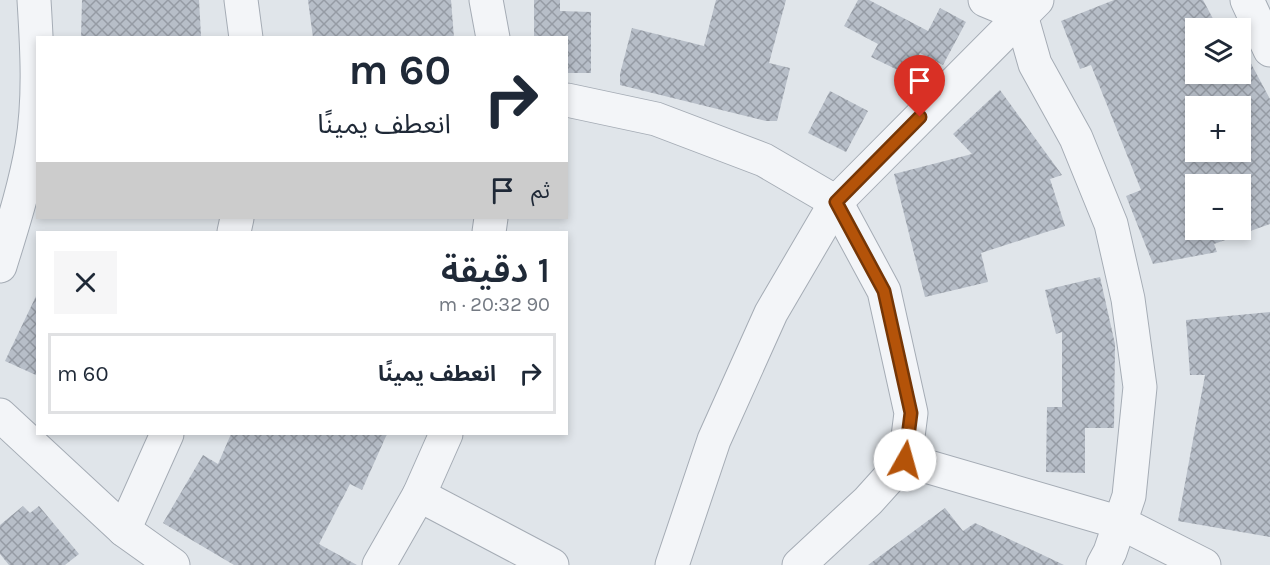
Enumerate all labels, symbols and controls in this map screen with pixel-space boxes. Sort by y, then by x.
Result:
map controls [1185,18,1251,240]
button: layers [1185,18,1251,84]
text: 60 m [348,45,451,95]
pin [894,55,945,117]
icon: right [472,60,550,138]
icon: arrive [903,64,936,97]
button: + [1185,96,1251,162]
text: انعطف يمينًا [317,108,451,140]
icon: arrive [486,174,519,207]
button: − [1185,174,1251,240]
text: ثم [531,178,550,204]
text: 1 دقيقة [441,249,550,291]
button: close [54,251,117,314]
text: 90 m · 20:32 [439,293,550,316]
icon: right [514,357,547,390]
text: 60 m [57,361,108,387]
text: انعطف يمينًا [378,361,496,387]
position arrow [873,428,937,492]

